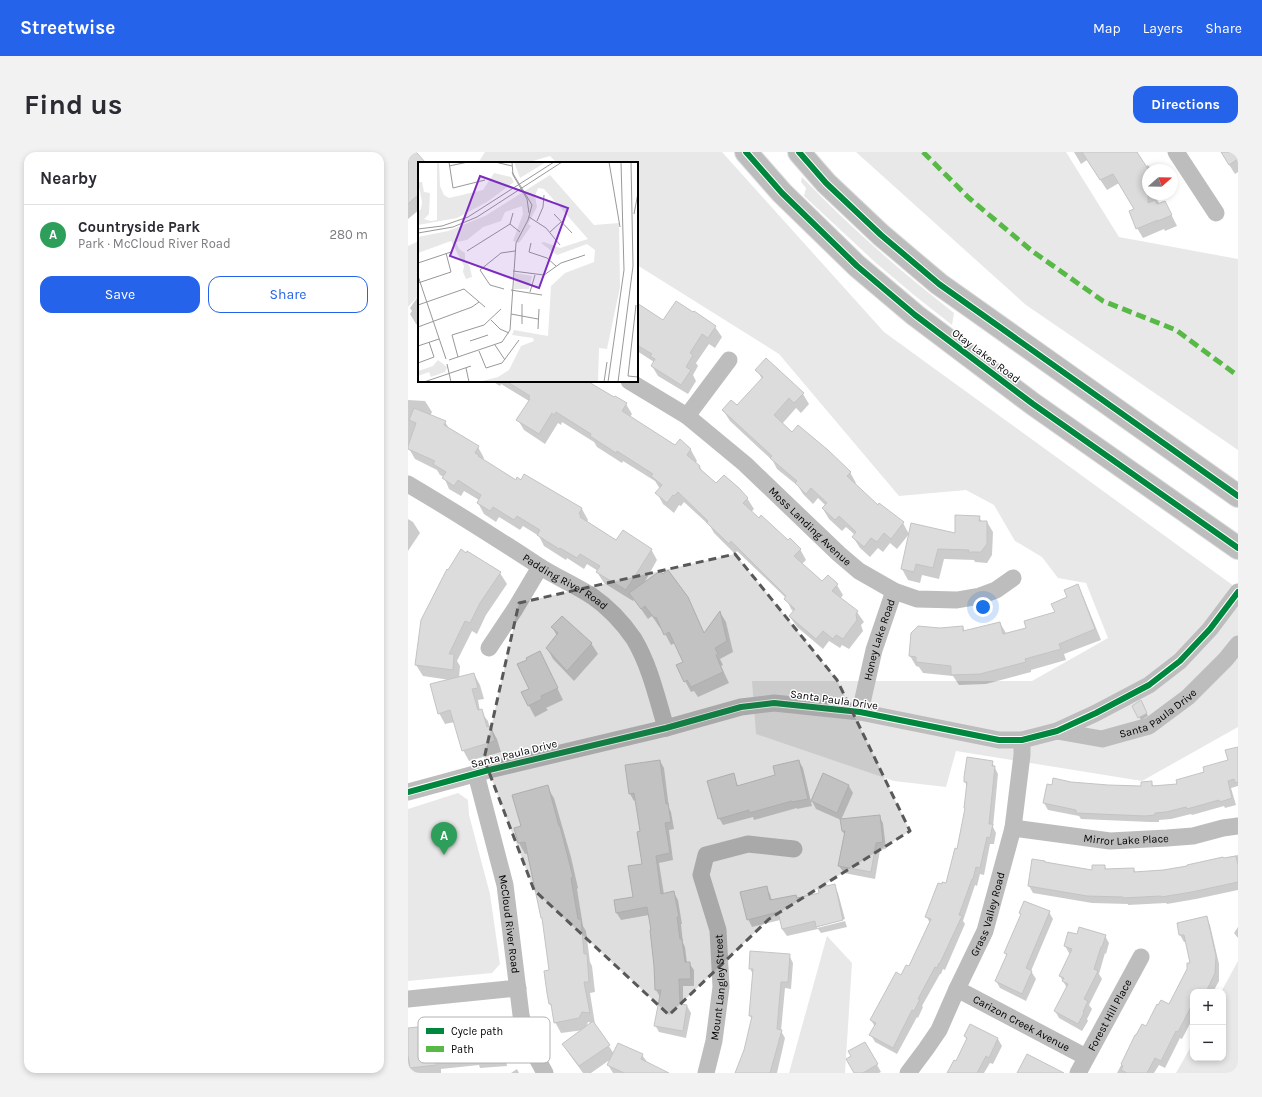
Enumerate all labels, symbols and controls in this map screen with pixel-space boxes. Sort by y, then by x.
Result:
text: Streetwise [20,17,115,39]
text: Map [1093,20,1121,37]
text: Layers [1143,20,1183,37]
text: Share [1205,20,1242,37]
button: Directions [1133,86,1238,123]
text: Find us [24,88,123,121]
inset map [418,162,638,382]
north arrow [1142,164,1178,200]
text: Nearby [40,168,97,188]
text: Countryside Park [78,218,200,236]
text: A [49,227,57,242]
text: 280 m [330,227,368,242]
text: Park · McCloud River Road [78,236,231,251]
button: Save [40,276,200,313]
button: Share [208,276,368,313]
street label: Otay Lakes Road [949,326,1023,386]
street label: Moss Landing Avenue [766,484,854,568]
street label: Padding River Road [520,551,610,612]
street label: Honey Lake Road [861,597,897,681]
your location [973,597,993,617]
street label: Santa Paula Drive [1118,686,1199,740]
street label: Santa Paula Drive [789,687,879,713]
street label: Santa Paula Drive [470,737,559,771]
pin: A [431,822,457,855]
street label: Mirror Lake Place [1083,831,1169,847]
street label: Grass Valley Road [967,871,1007,958]
street label: McCloud River Road [496,873,522,974]
street label: Mount Langley Street [708,934,728,1041]
street label: Forest Hill Place [1085,977,1134,1053]
map controls [1190,989,1226,1061]
button: + [1190,989,1226,1025]
street label: Carizon Creek Avenue [971,992,1073,1054]
legend [418,1017,550,1063]
text: Cycle path [451,1025,503,1038]
button: − [1190,1025,1226,1061]
text: Path [451,1043,474,1056]

